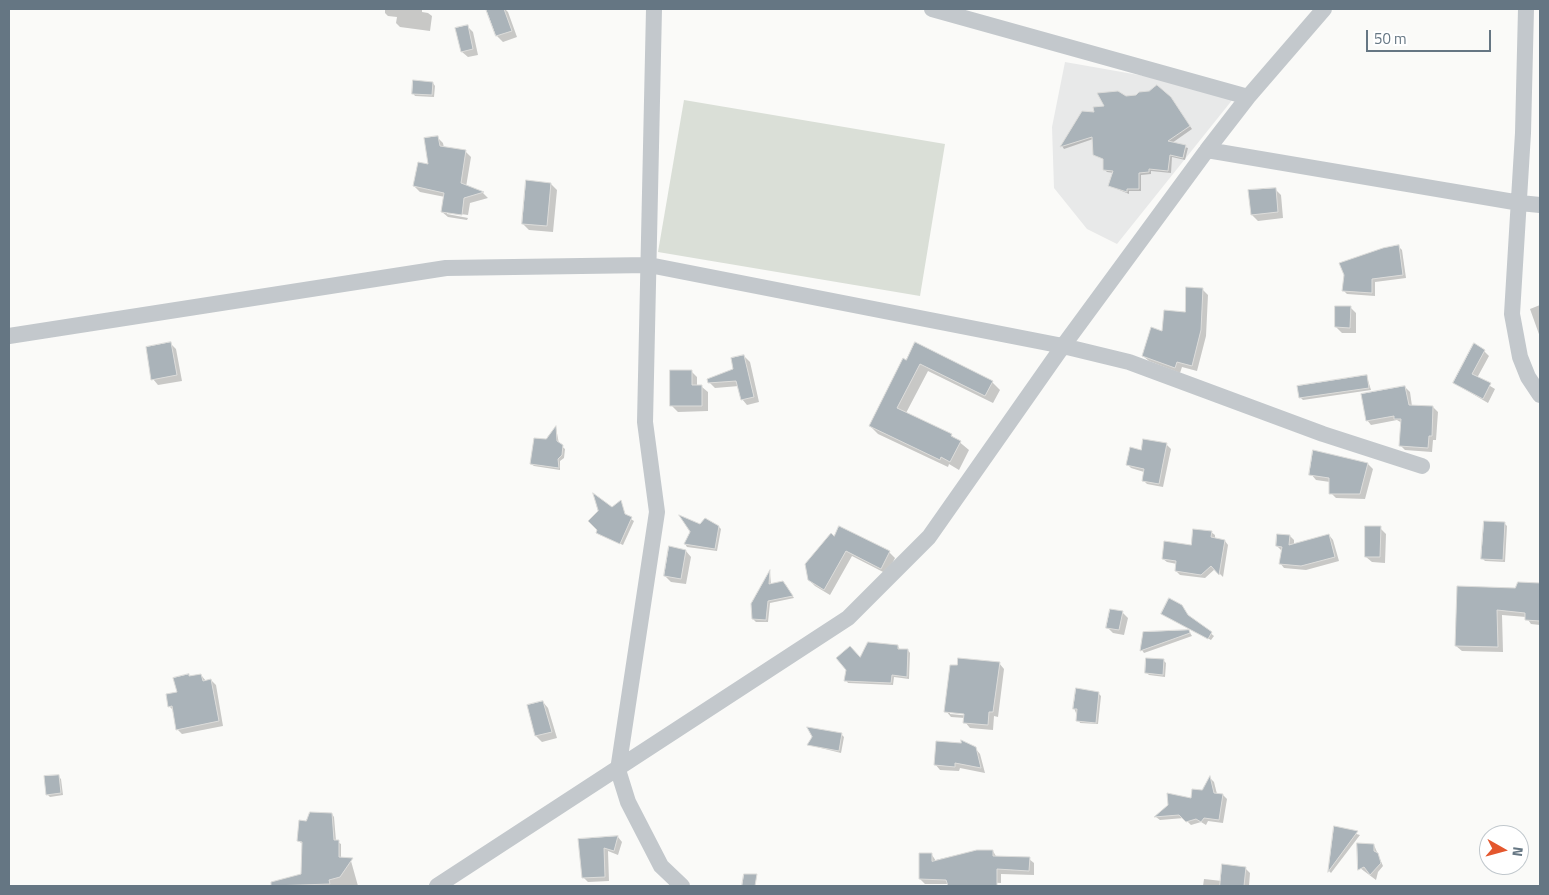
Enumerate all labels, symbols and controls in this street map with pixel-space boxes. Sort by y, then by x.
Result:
scale bar [1369,20,1494,52]
text: 50 m [1374,27,1407,50]
north arrow [1479,825,1529,875]
text: N [1507,846,1529,858]

